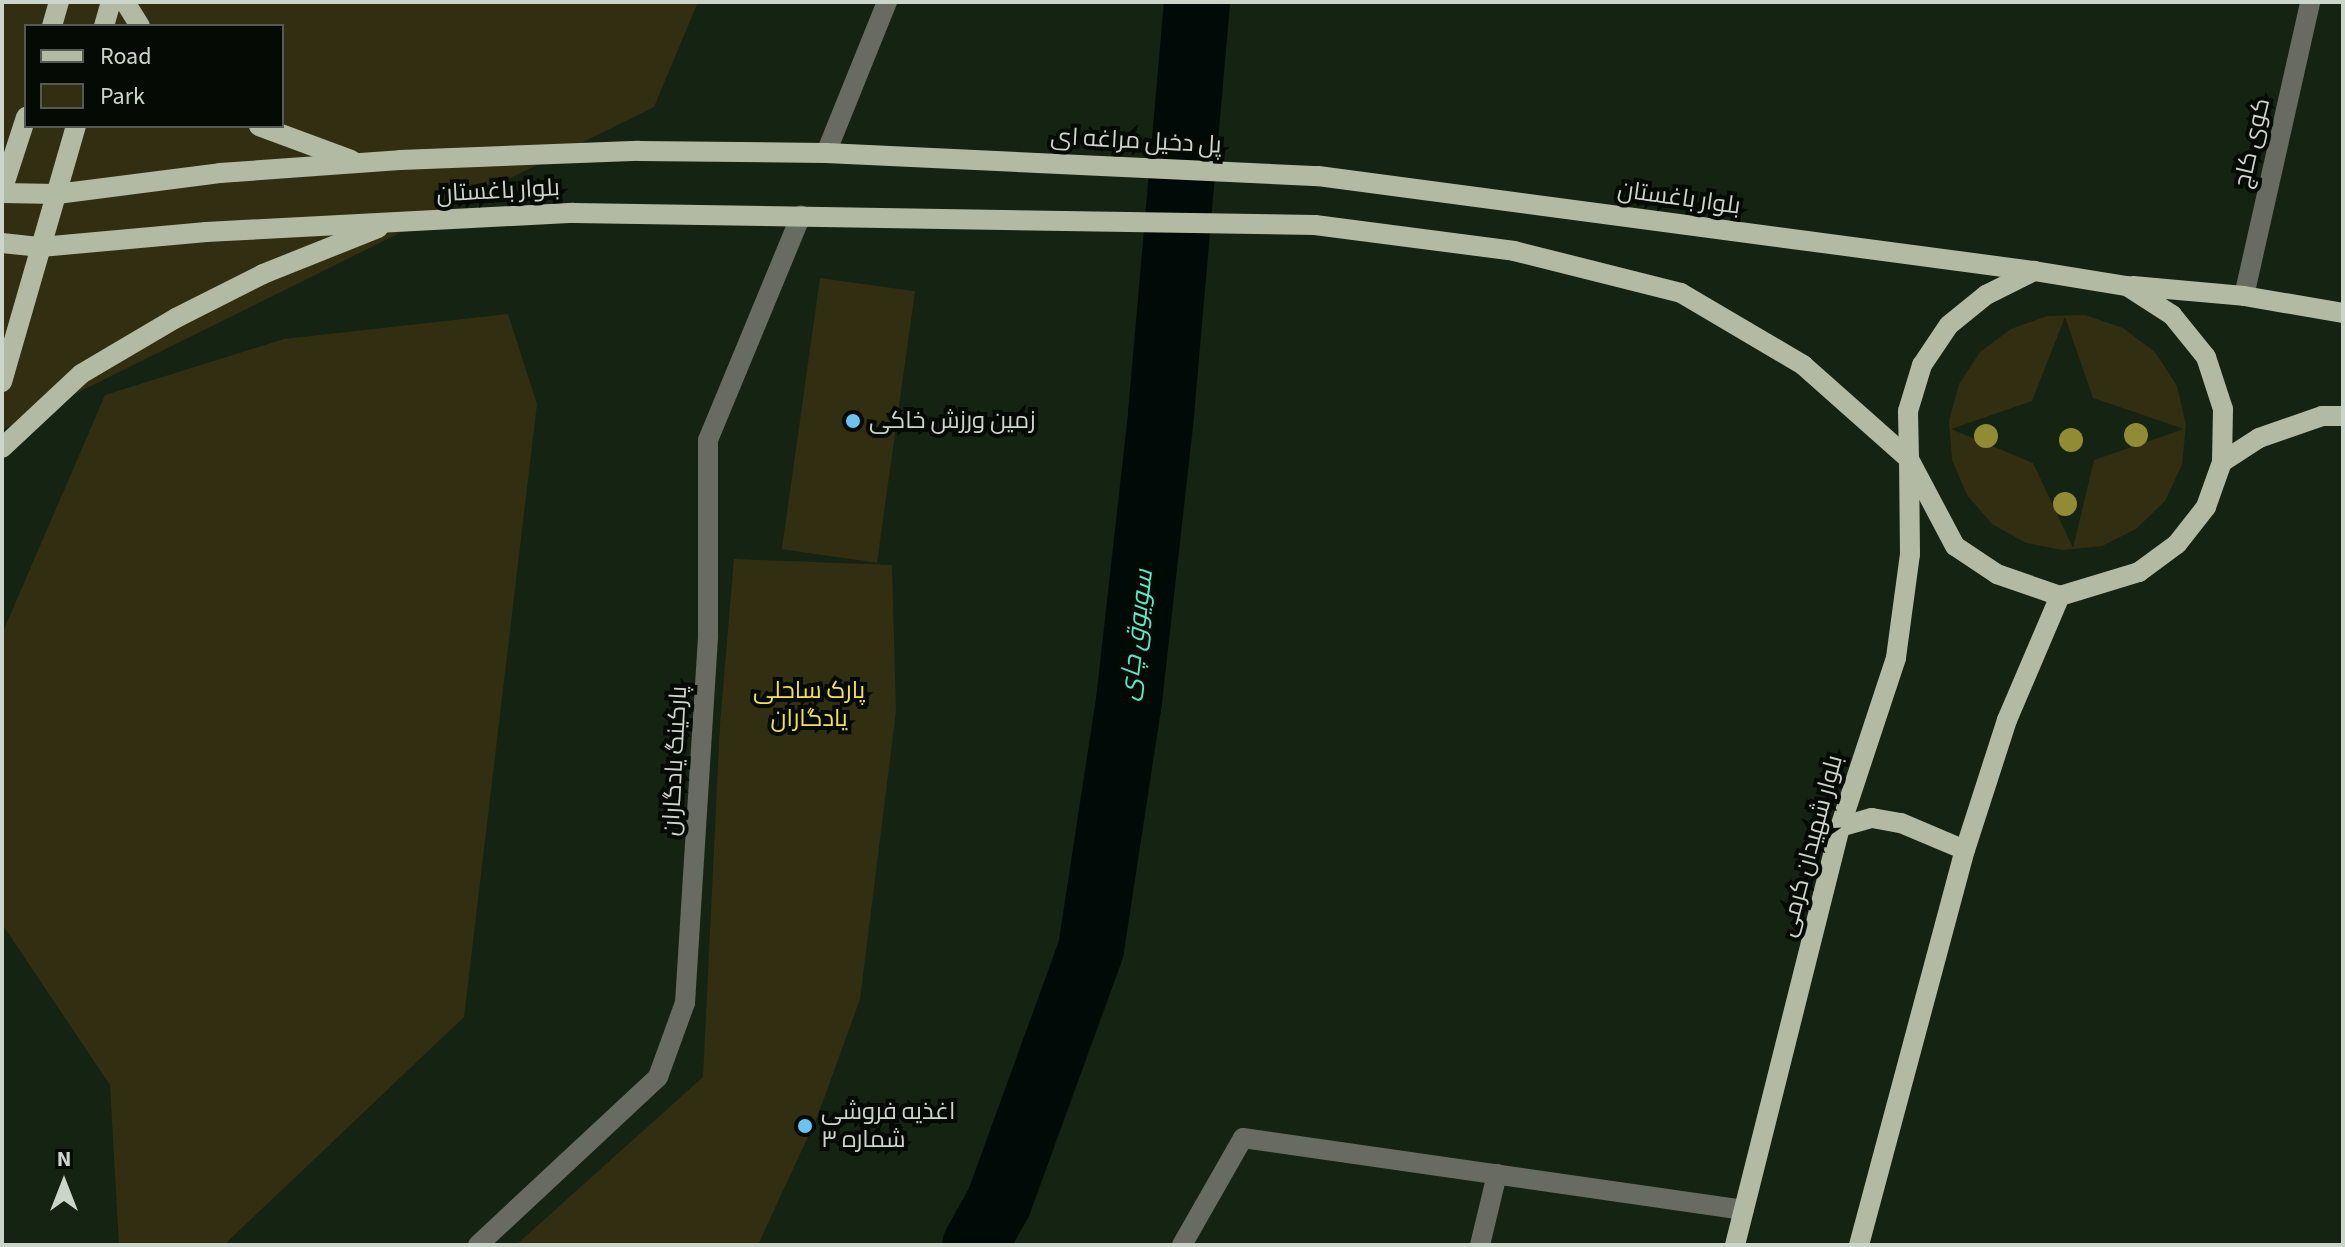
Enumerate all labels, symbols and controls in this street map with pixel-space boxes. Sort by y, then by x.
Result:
legend [24,24,284,128]
text: Road [100,39,152,74]
text: Park [100,79,145,114]
street label: کوی کاج [2228,95,2276,191]
street label: پل دخیل مراغه ای [1050,122,1222,160]
street label: بلوار باغستان [435,173,561,209]
street label: بلوار باغستان [1616,175,1742,221]
place label: زمین ورزش خاکی [869,407,1036,435]
marker: زمین ورزش خاکی [844,412,862,430]
water label: سویوق چای [1113,568,1159,702]
park label: پارک ساحلی یادگاران [753,677,865,733]
street label: پارکینگ یادگاران [657,685,693,837]
street label: بلوار شهیدان کرمی [1773,752,1849,940]
place label: اغذیه فروشی شماره ۳ [821,1098,955,1154]
marker: اغذیه فروشی شماره ۳ [796,1117,814,1135]
north arrow [24,1143,104,1223]
text: N [57,1143,71,1175]

